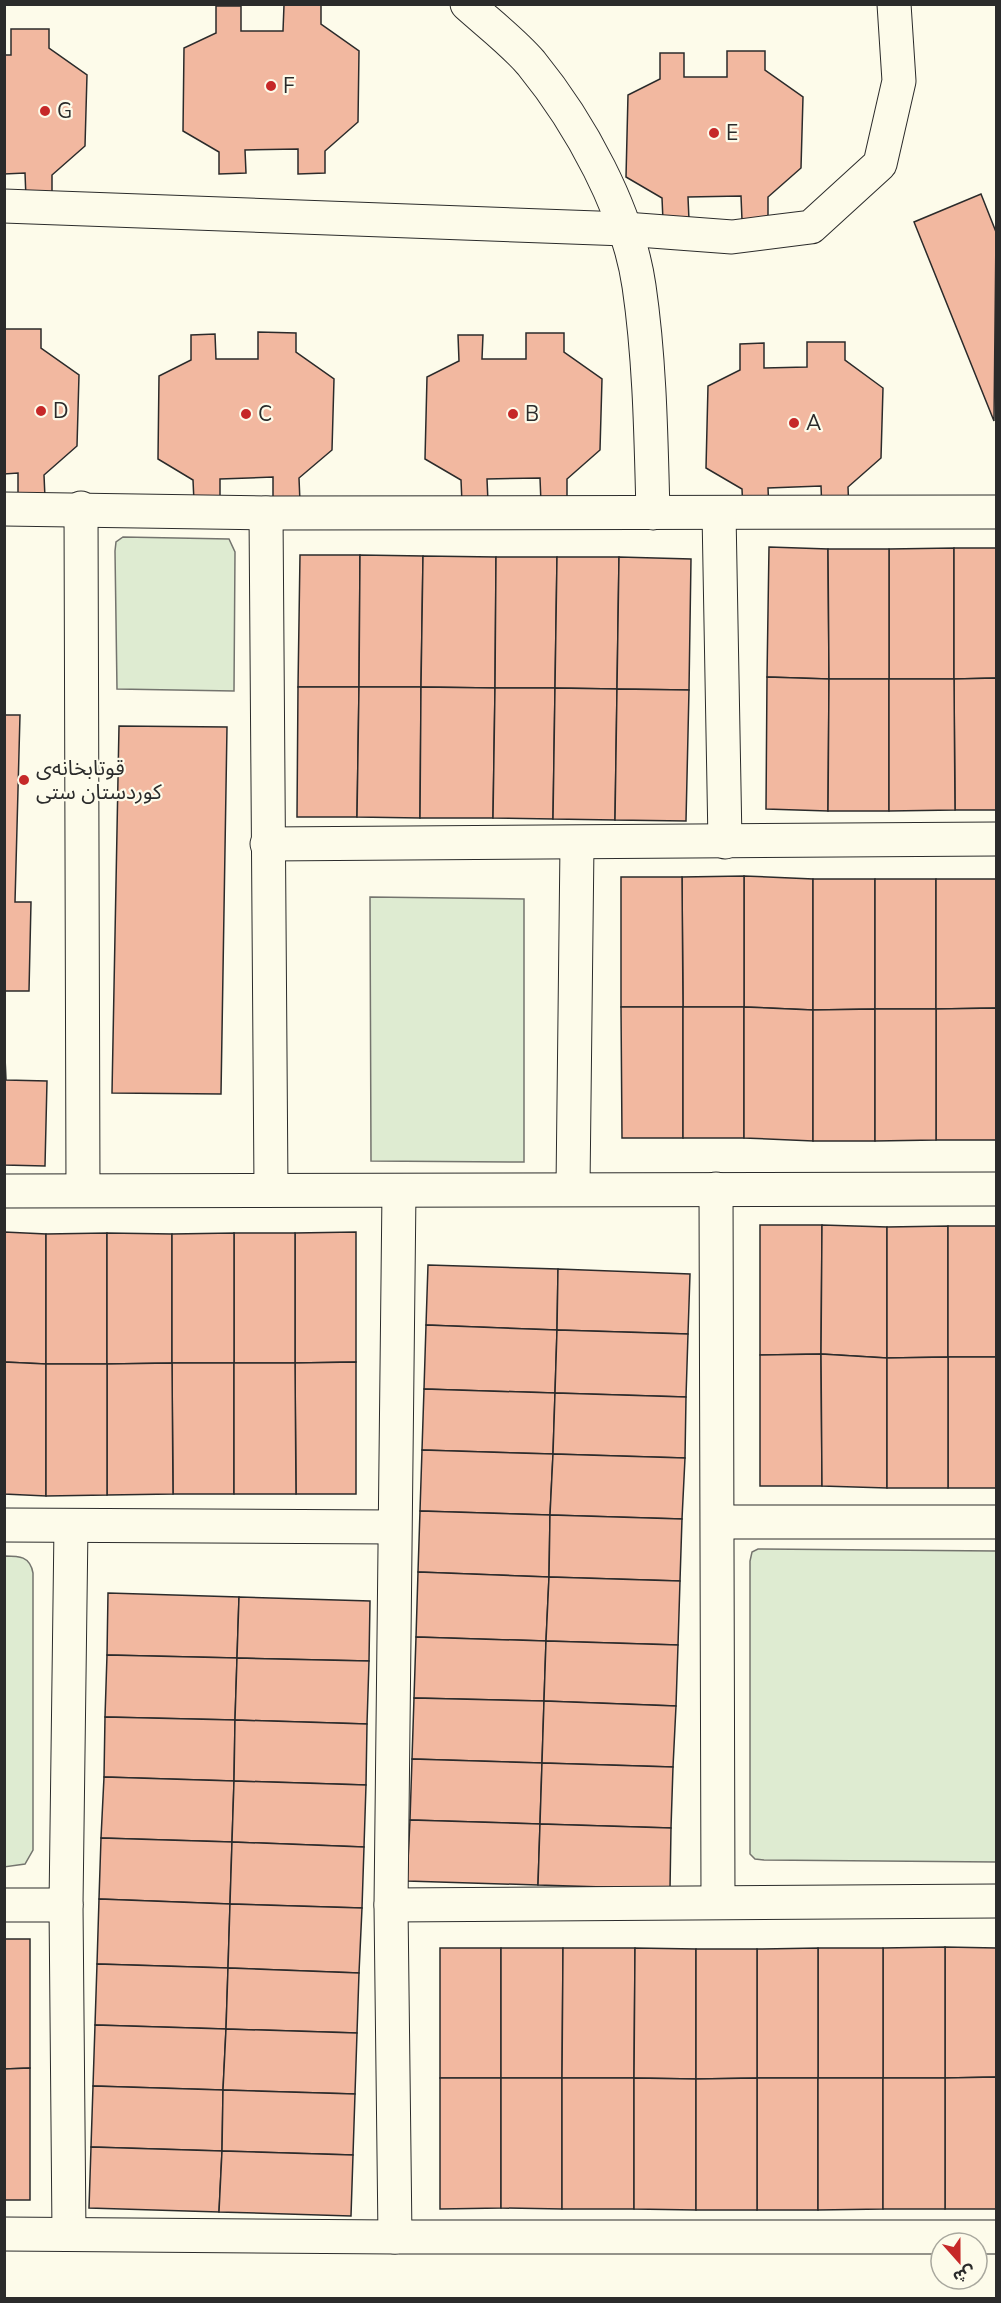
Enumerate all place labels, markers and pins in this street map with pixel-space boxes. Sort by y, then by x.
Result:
place label: F [283,72,295,100]
marker: F [264,79,278,93]
place label: G [57,97,72,125]
marker: G [38,104,52,118]
place label: E [726,119,738,147]
marker: E [707,126,721,140]
place label: D [53,397,69,425]
place label: C [258,400,272,428]
place label: B [525,400,539,428]
marker: D [34,404,48,418]
marker: C [239,407,253,421]
marker: B [506,407,520,421]
place label: A [806,409,821,437]
marker: A [787,416,801,430]
place label: قوتابخانەی کوردستان ستی [36,754,162,806]
marker: قوتابخانەی کوردستان ستی [17,773,31,787]

